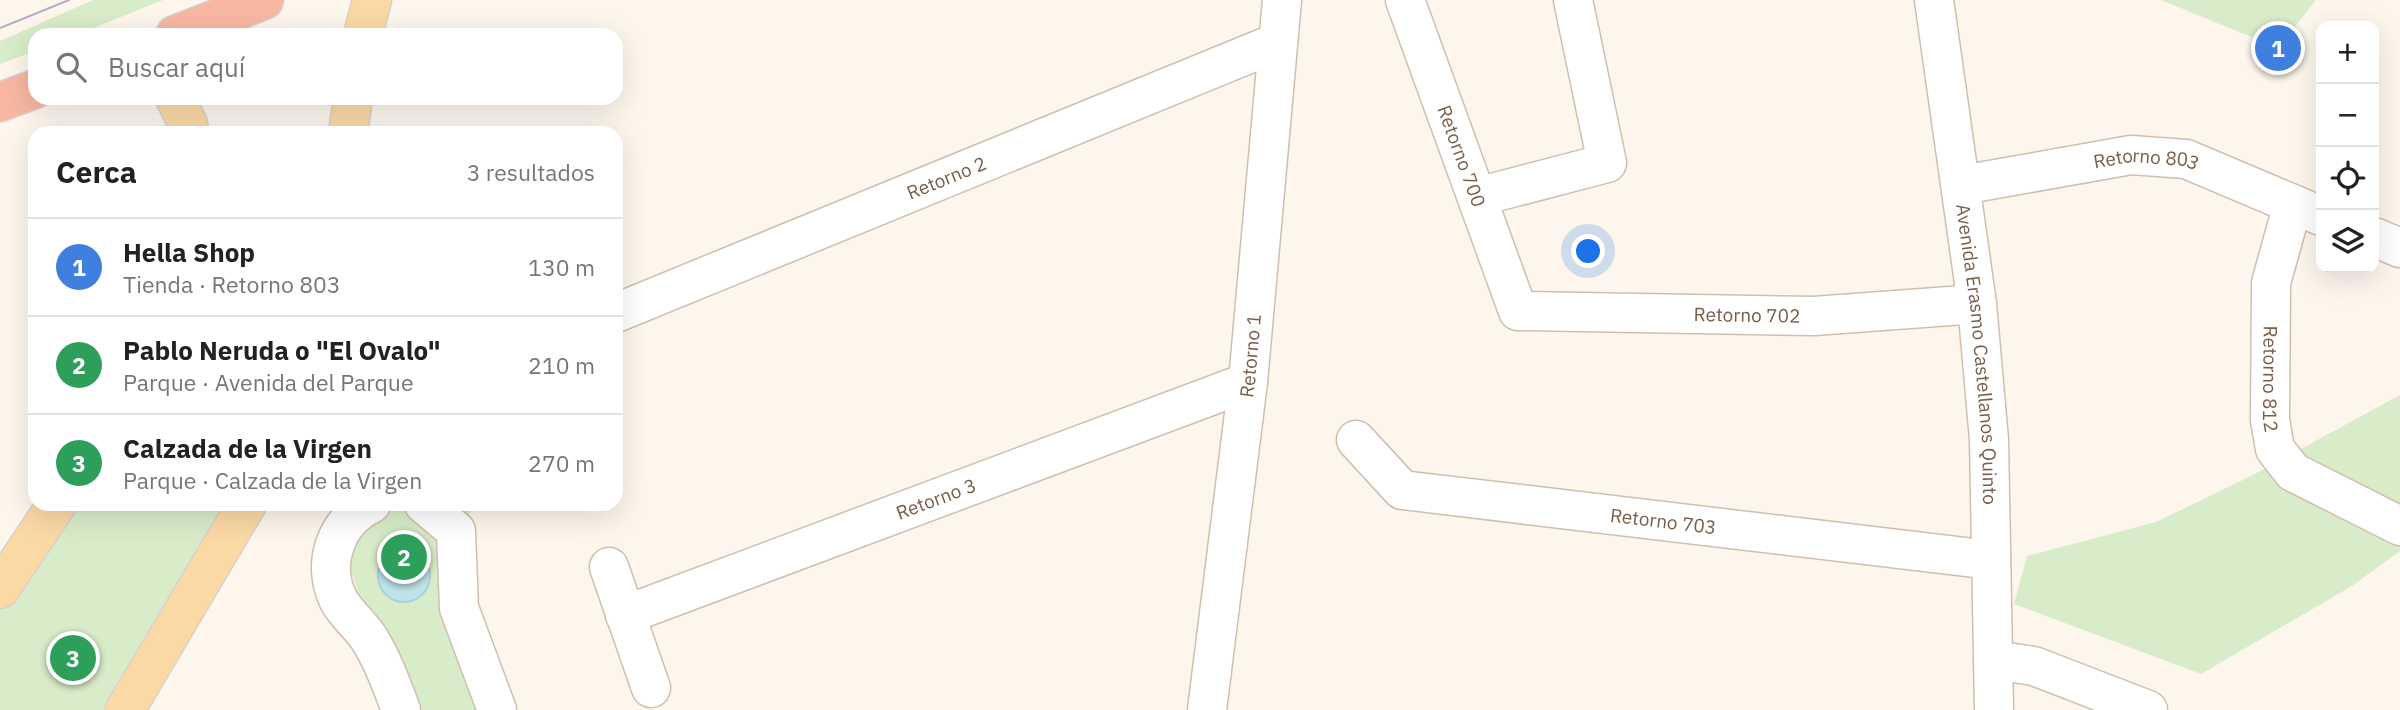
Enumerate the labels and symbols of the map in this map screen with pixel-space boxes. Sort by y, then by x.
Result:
pin: 1 [2255,22,2301,74]
street label: Retorno 700 [1432,102,1491,210]
street label: Retorno 803 [2092,143,2203,175]
street label: Retorno 2 [903,151,990,205]
street label: Avenida Erasmo Castellanos Quinto [1951,202,2002,505]
your location [1571,234,1605,268]
street label: Retorno 702 [1694,302,1801,328]
street label: Retorno 1 [1234,313,1266,399]
street label: Retorno 812 [2258,326,2284,434]
street label: Retorno 3 [892,473,979,525]
street label: Retorno 703 [1609,503,1718,539]
pin: 2 [381,531,427,583]
pin: 3 [50,632,96,684]

